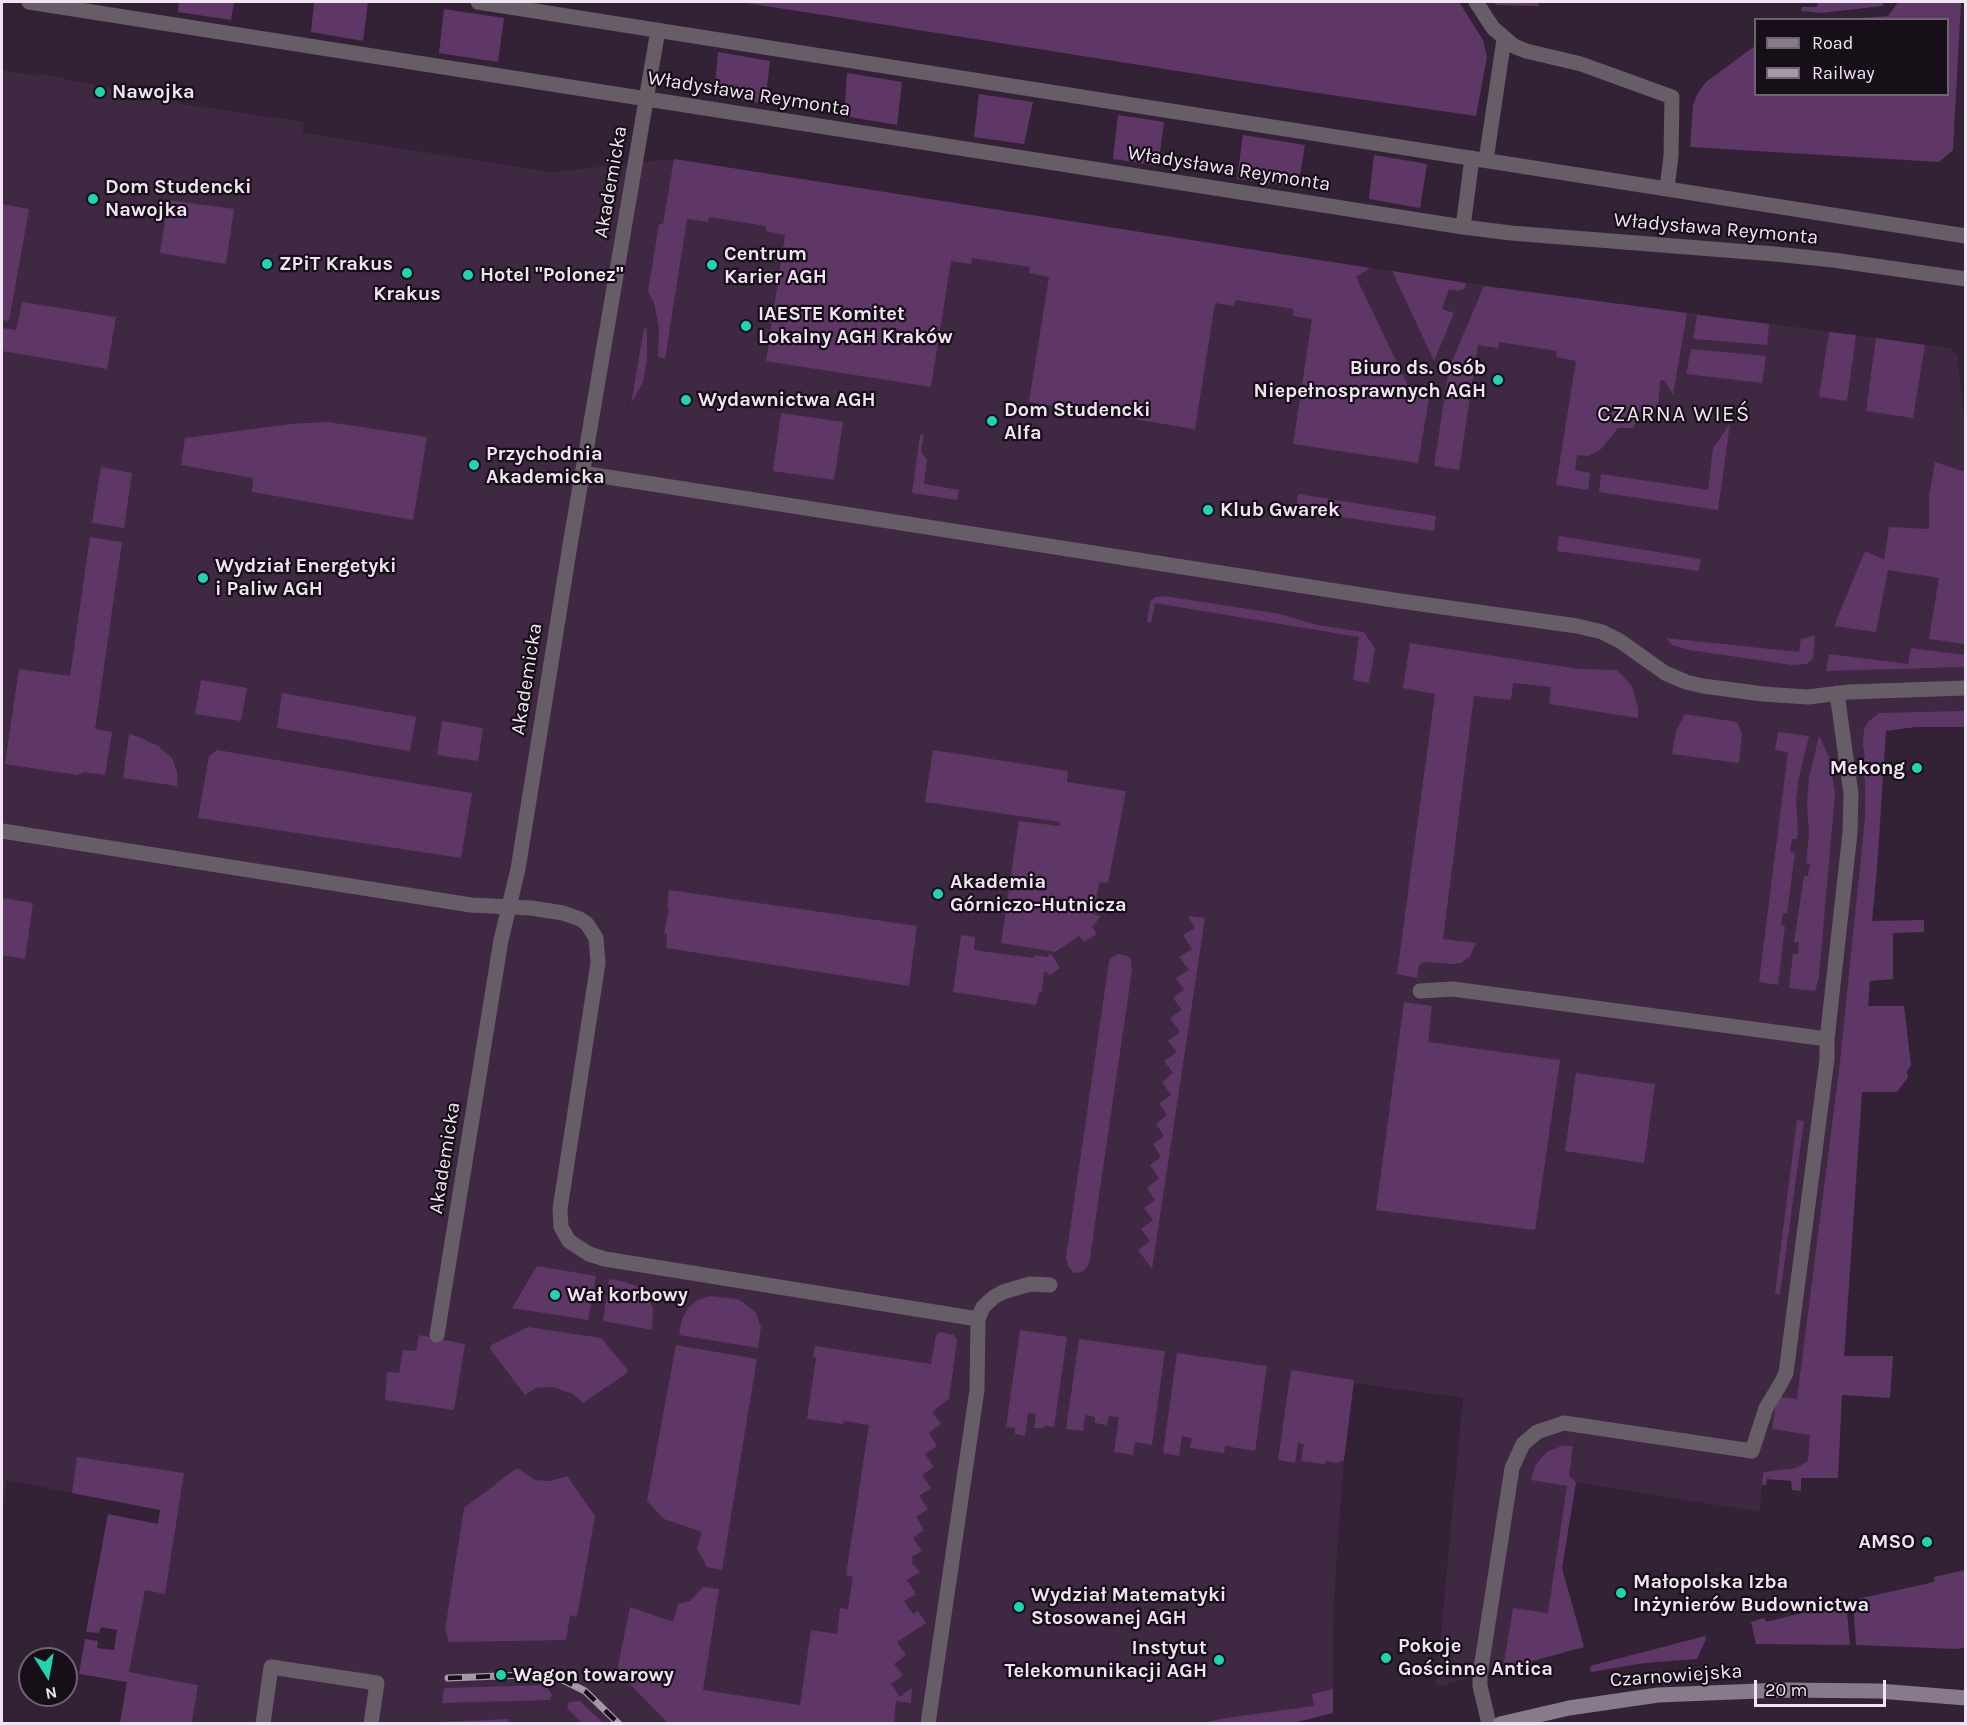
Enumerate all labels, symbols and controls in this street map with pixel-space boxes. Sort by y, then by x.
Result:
legend [1754,18,1949,96]
text: Road [1812,32,1853,54]
text: Railway [1812,62,1875,84]
street label: Władysława Reymonta [646,66,852,122]
place label: Nawojka [112,80,195,104]
marker: Nawojka [93,85,107,99]
street label: Akademicka [589,124,633,240]
street label: Władysława Reymonta [1126,141,1332,197]
place label: Dom Studencki Nawojka [105,175,252,222]
marker: Dom Studencki Nawojka [86,192,100,206]
street label: Władysława Reymonta [1613,208,1819,250]
place label: Centrum Karier AGH [724,242,827,289]
place label: ZPiT Krakus [279,252,393,276]
marker: ZPiT Krakus [260,257,274,271]
marker: Centrum Karier AGH [705,258,719,272]
place label: Hotel "Polonez" [480,263,624,287]
marker: Krakus [400,266,414,280]
marker: Hotel "Polonez" [461,268,475,282]
place label: Krakus [373,282,441,306]
place label: IAESTE Komitet Lokalny AGH Kraków [758,302,953,349]
marker: IAESTE Komitet Lokalny AGH Kraków [739,319,753,333]
place label: Biuro ds. Osób Niepełnosprawnych AGH [1254,356,1486,403]
marker: Biuro ds. Osób Niepełnosprawnych AGH [1491,373,1505,387]
place label: Wydawnictwa AGH [698,388,876,412]
marker: Wydawnictwa AGH [679,393,693,407]
place label: Dom Studencki Alfa [1004,398,1151,445]
district label: CZARNA WIEŚ [1597,402,1751,428]
marker: Dom Studencki Alfa [985,414,999,428]
place label: Przychodnia Akademicka [486,442,605,489]
marker: Przychodnia Akademicka [467,458,481,472]
place label: Klub Gwarek [1220,498,1340,522]
marker: Klub Gwarek [1201,503,1215,517]
place label: Wydział Energetyki i Paliw AGH [215,554,397,601]
marker: Wydział Energetyki i Paliw AGH [196,571,210,585]
street label: Akademicka [506,621,548,737]
place label: Mekong [1830,756,1905,780]
marker: Mekong [1910,761,1924,775]
place label: Akademia Górniczo-Hutnicza [950,870,1127,917]
marker: Akademia Górniczo-Hutnicza [931,887,945,901]
street label: Akademicka [424,1100,466,1216]
place label: Wał korbowy [567,1283,688,1307]
marker: Wał korbowy [548,1288,562,1302]
place label: AMSO [1859,1530,1915,1554]
marker: AMSO [1920,1535,1934,1549]
place label: Małopolska Izba Inżynierów Budownictwa [1633,1570,1869,1617]
place label: Wydział Matematyki Stosowanej AGH [1031,1583,1226,1630]
marker: Małopolska Izba Inżynierów Budownictwa [1614,1586,1628,1600]
marker: Wydział Matematyki Stosowanej AGH [1012,1600,1026,1614]
place label: Pokoje Gościnne Antica [1398,1634,1553,1681]
place label: Instytut Telekomunikacji AGH [1004,1636,1207,1683]
north arrow [18,1647,78,1707]
marker: Pokoje Gościnne Antica [1379,1651,1393,1665]
marker: Instytut Telekomunikacji AGH [1212,1653,1226,1667]
street label: Czarnowiejska [1609,1659,1743,1693]
place label: Wagon towarowy [513,1663,674,1687]
marker: Wagon towarowy [494,1668,508,1682]
scale bar [1757,1668,1889,1706]
text: 20 m [1765,1679,1807,1701]
text: N [44,1683,59,1704]

